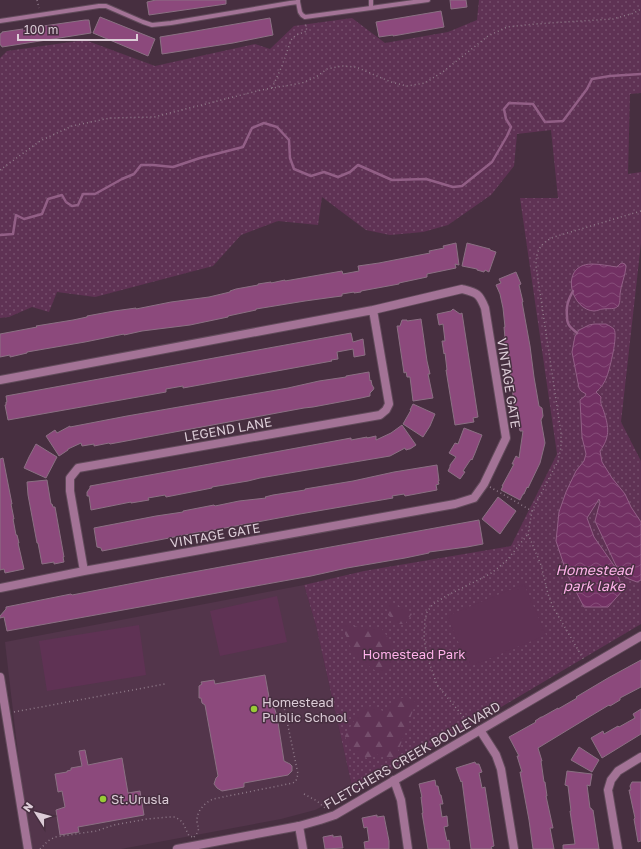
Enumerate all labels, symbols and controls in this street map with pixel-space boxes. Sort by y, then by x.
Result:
scale bar [18,16,137,42]
text: 100 m [24,22,58,37]
street label: VINTAGE GATE [494,337,524,429]
street label: LEGEND LANE [183,413,273,445]
street label: VINTAGE GATE [169,519,261,551]
water label: Homestead park lake [555,561,634,594]
park label: Homestead Park [362,646,466,662]
place label: Homestead Public School [262,694,348,725]
street label: FLETCHERS CREEK BOULEVARD [321,698,503,812]
marker: Homestead Public School [249,704,259,714]
place label: St.Urusla [111,791,169,807]
north arrow [16,793,56,833]
marker: St.Urusla [98,794,108,804]
text: N [20,800,35,814]

